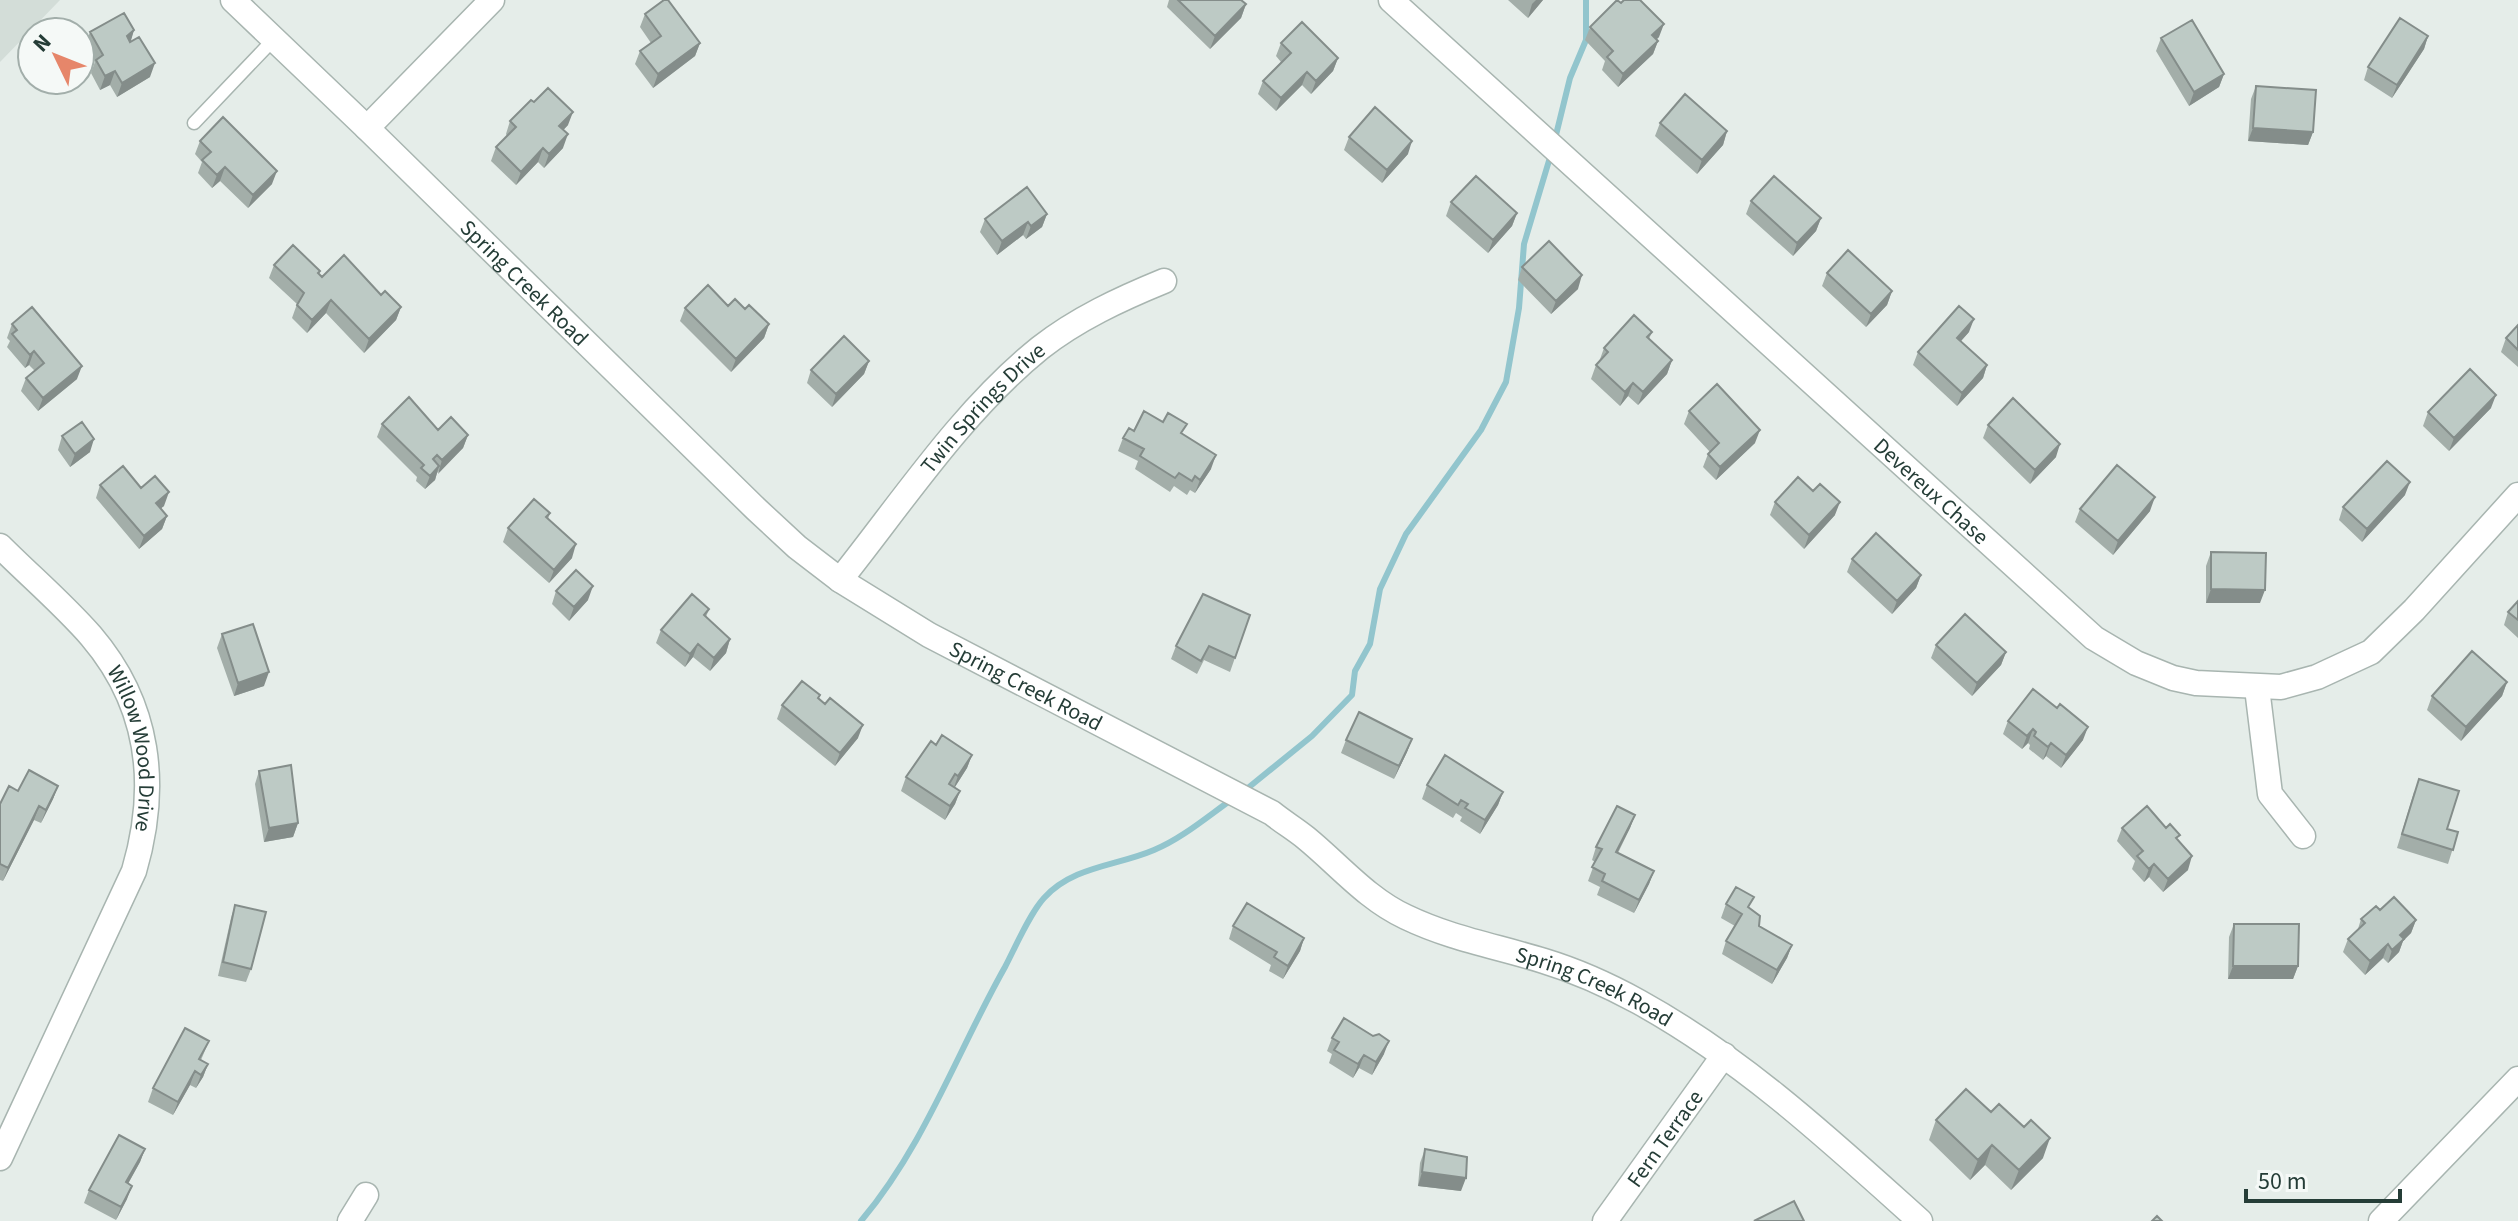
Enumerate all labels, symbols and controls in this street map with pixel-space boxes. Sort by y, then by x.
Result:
north arrow [16,16,96,96]
text: N [25,27,59,59]
street label: Spring Creek Road [452,213,596,354]
street label: Twin Springs Drive [913,335,1052,481]
street label: Devereux Chase [1866,430,1996,552]
street label: Spring Creek Road [943,633,1108,739]
street label: Willow Wood Drive [99,659,162,834]
street label: Spring Creek Road [1512,939,1679,1035]
street label: Fern Terrace [1619,1083,1711,1194]
scale bar [2246,1153,2400,1203]
text: 50 m [2258,1164,2307,1199]

